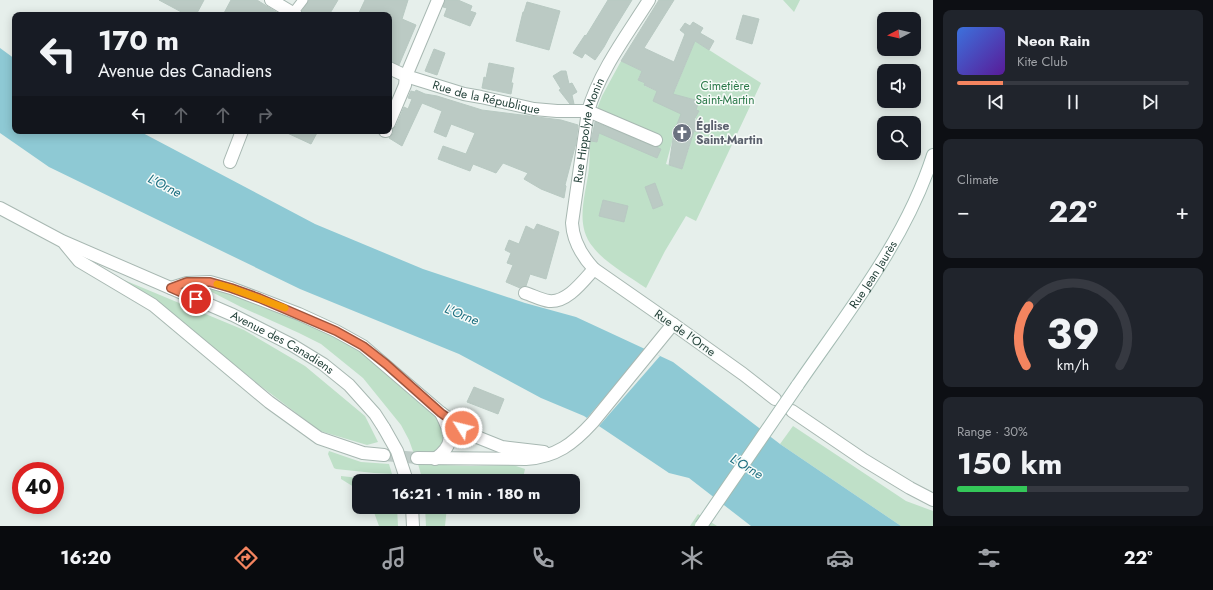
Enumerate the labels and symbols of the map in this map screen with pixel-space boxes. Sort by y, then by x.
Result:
north arrow [877,12,921,56]
street label: Rue Hippolyte Monin [569,75,609,184]
street label: Rue de la République [430,76,541,118]
park label: Cimetière Saint-Martin [695,77,755,109]
place label: Église Saint-Martin [696,117,763,149]
church icon: Église Saint-Martin [671,122,693,144]
water label: L'Orne [145,169,185,202]
street label: Rue Jean Jaurès [845,237,902,312]
pin [179,282,213,316]
water label: L'Orne [442,299,482,330]
street label: Rue de l'Orne [651,305,719,361]
street label: Avenue des Canadiens [228,306,338,379]
position arrow [441,407,483,449]
water label: L'Orne [727,449,767,484]
speed limit sign: 40 [12,462,64,514]

